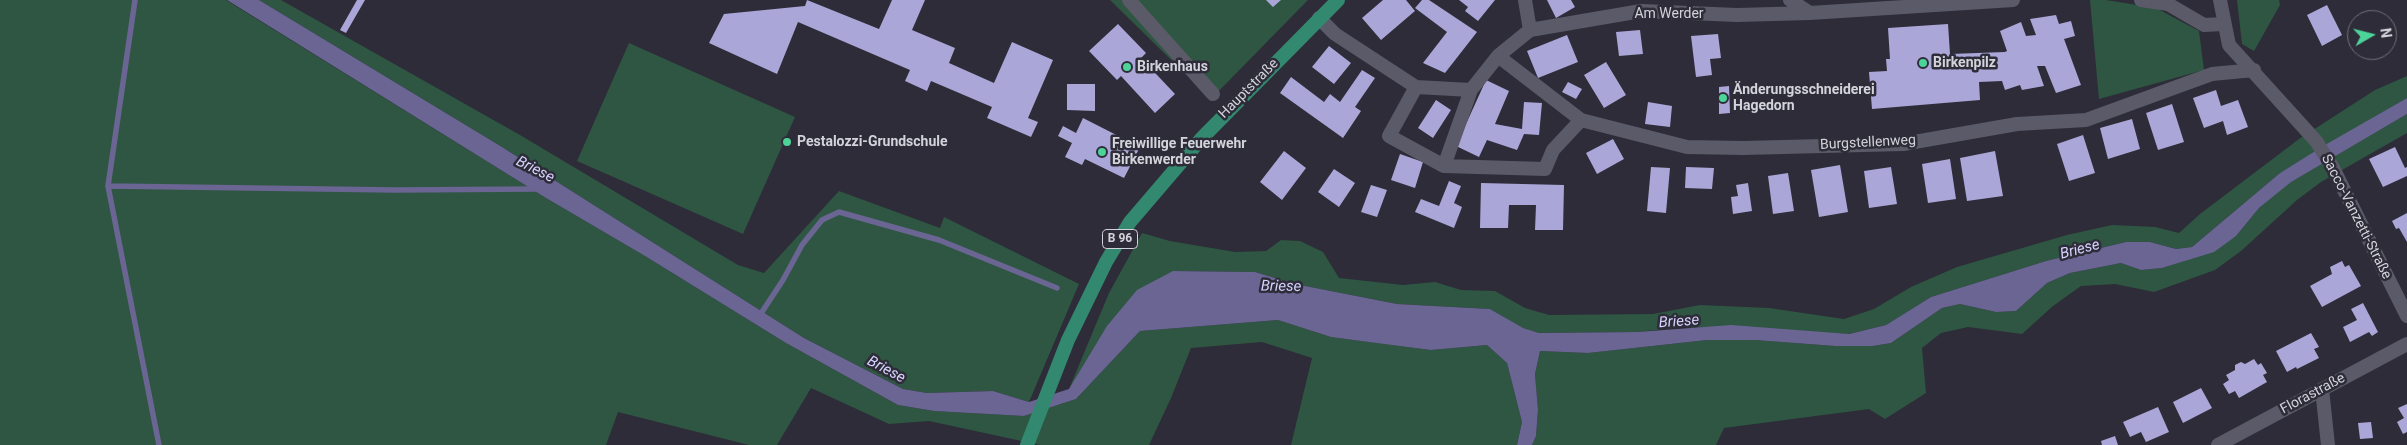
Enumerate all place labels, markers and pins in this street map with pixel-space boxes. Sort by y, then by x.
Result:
place label: Birkenpilz [1933,55,1996,71]
marker: Birkenpilz [1917,57,1929,69]
place label: Birkenhaus [1137,59,1208,75]
marker: Birkenhaus [1121,61,1133,73]
place label: Änderungsschneiderei Hagedorn [1733,82,1875,114]
marker: Änderungsschneiderei Hagedorn [1717,92,1729,104]
place label: Pestalozzi-Grundschule [797,134,948,150]
marker: Pestalozzi-Grundschule [781,136,793,148]
place label: Freiwillige Feuerwehr Birkenwerder [1112,136,1246,168]
marker: Freiwillige Feuerwehr Birkenwerder [1096,146,1108,158]

